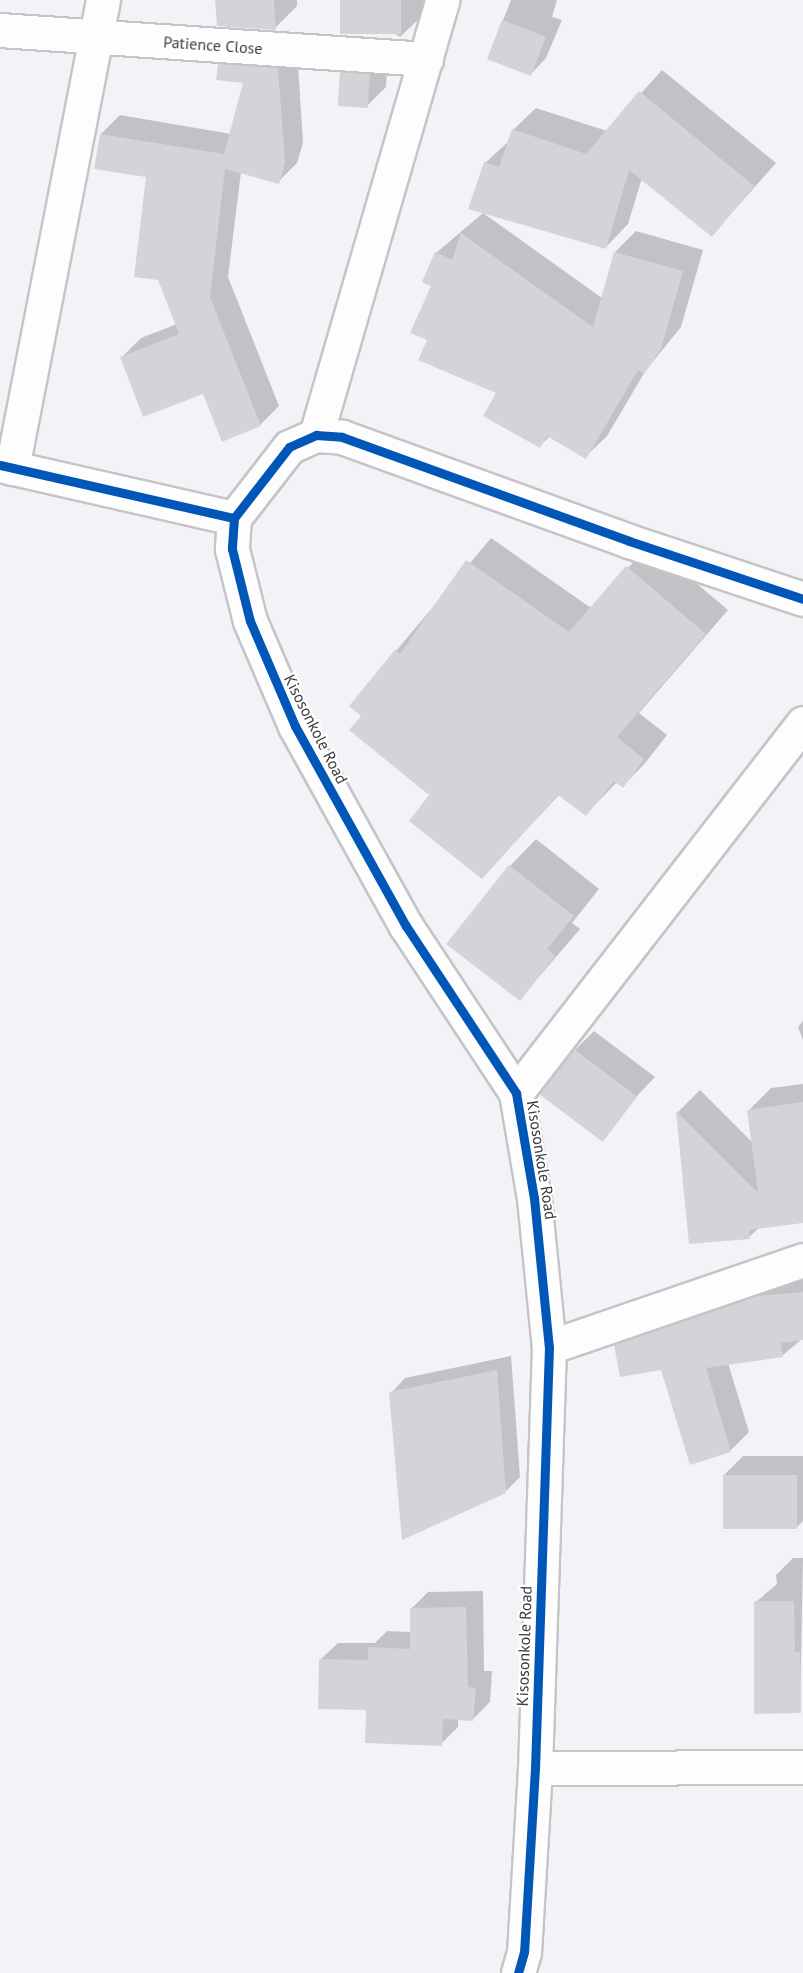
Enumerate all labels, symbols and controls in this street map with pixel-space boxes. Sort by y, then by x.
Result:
street label: Patience Close [163,32,263,58]
street label: Kisosonkole Road [280,671,352,787]
street label: Kisosonkole Road [523,1099,561,1221]
street label: Kisosonkole Road [512,1585,536,1707]

